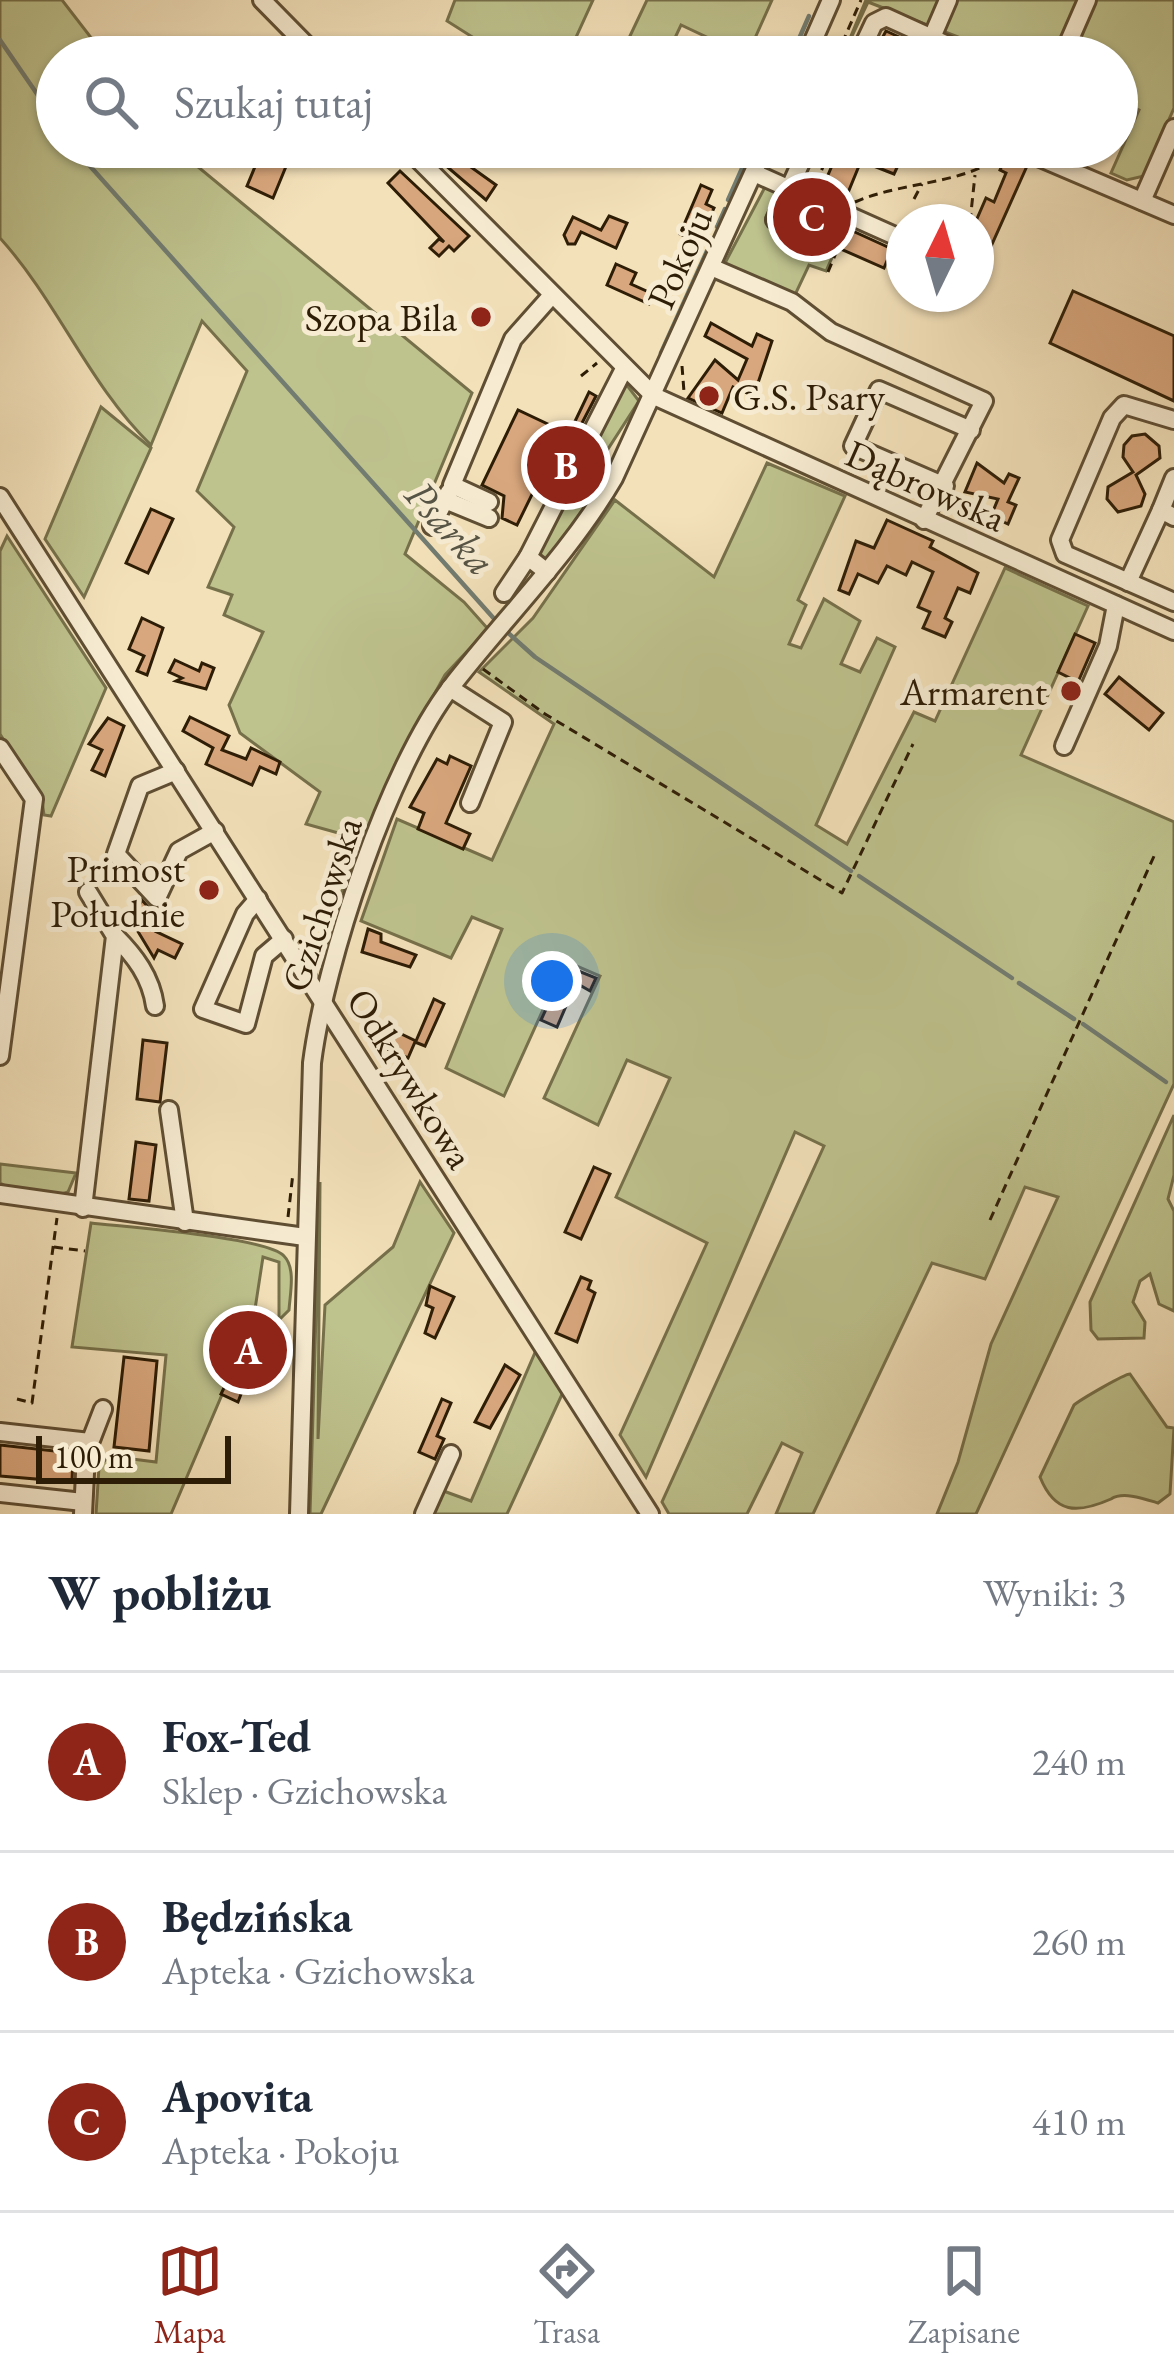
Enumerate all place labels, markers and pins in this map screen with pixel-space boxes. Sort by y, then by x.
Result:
pin: C [773,172,851,262]
place label: Szopa Bila [305,292,457,343]
marker: Szopa Bila [468,304,494,330]
place label: G.S. Psary [733,371,886,422]
marker: G.S. Psary [696,383,722,409]
pin: B [527,420,605,510]
place label: Armarent [899,666,1047,717]
marker: Armarent [1058,678,1084,704]
place label: Primost Południe [50,843,185,939]
marker: Primost Południe [196,877,222,903]
pin: A [209,1305,287,1395]

